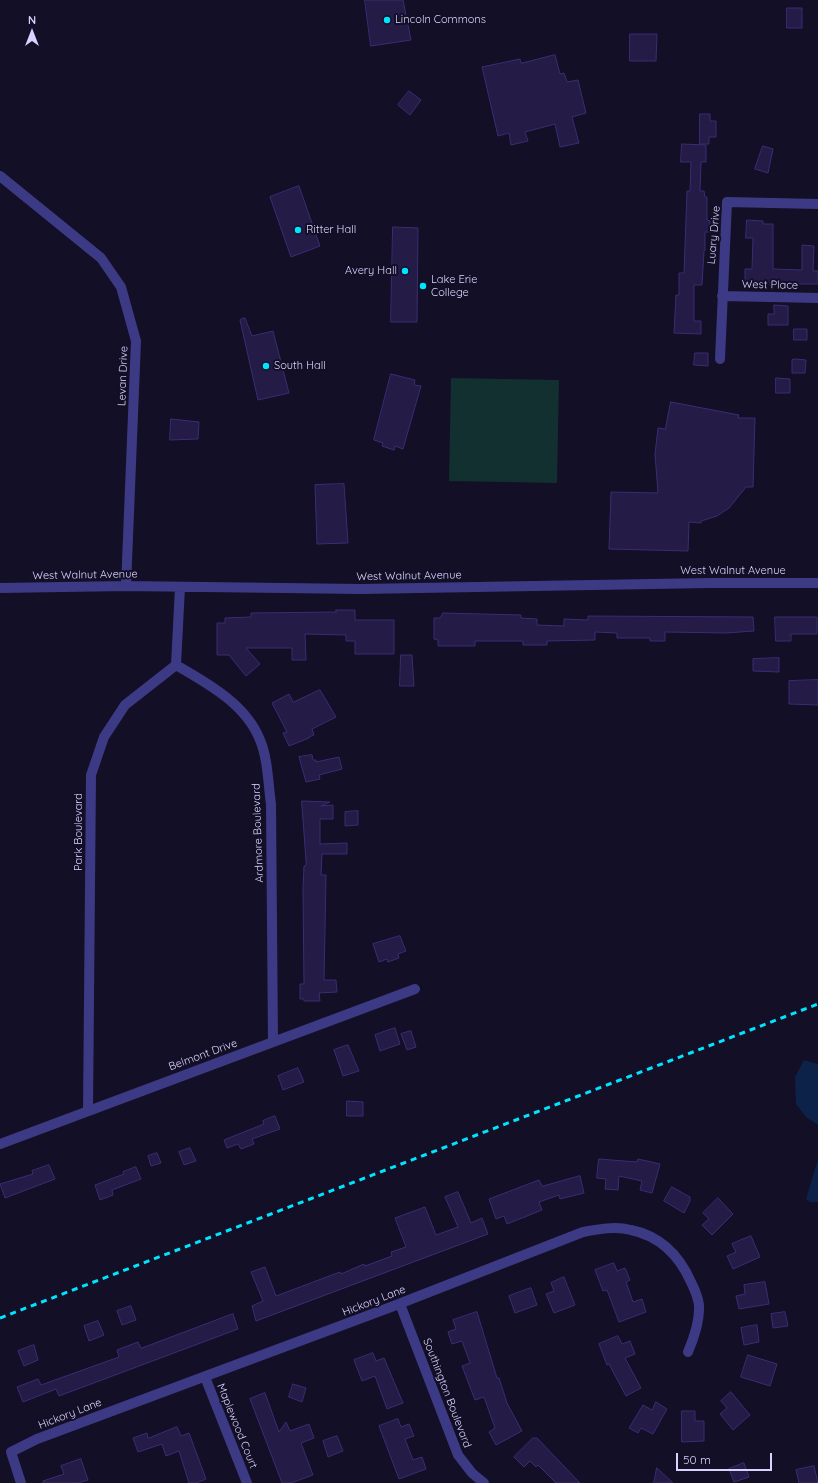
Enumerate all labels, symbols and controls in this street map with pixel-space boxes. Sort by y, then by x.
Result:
north arrow [12,12,52,52]
text: N [28,13,36,27]
place label: Lincoln Commons [395,13,486,27]
marker: Lincoln Commons [382,15,392,25]
street label: Luary Drive [705,205,723,265]
place label: Ritter Hall [306,223,356,237]
marker: Ritter Hall [293,225,303,235]
place label: Avery Hall [345,264,397,278]
marker: Avery Hall [400,266,410,276]
place label: Lake Erie College [431,273,477,299]
street label: West Place [742,278,798,292]
marker: Lake Erie College [418,281,428,291]
street label: Levan Drive [115,346,131,406]
place label: South Hall [274,359,326,373]
marker: South Hall [261,361,271,371]
street label: West Walnut Avenue [680,564,786,578]
street label: West Walnut Avenue [32,567,138,583]
street label: West Walnut Avenue [356,568,462,584]
street label: Ardmore Boulevard [250,783,266,883]
street label: Park Boulevard [72,793,86,871]
street label: Belmont Drive [167,1036,239,1074]
street label: Hickory Lane [340,1283,408,1319]
street label: Southington Boulevard [420,1336,474,1450]
street label: Maplewood Court [214,1382,260,1470]
street label: Hickory Lane [36,1396,104,1432]
scale bar [678,1445,774,1471]
text: 50 m [683,1452,711,1467]

